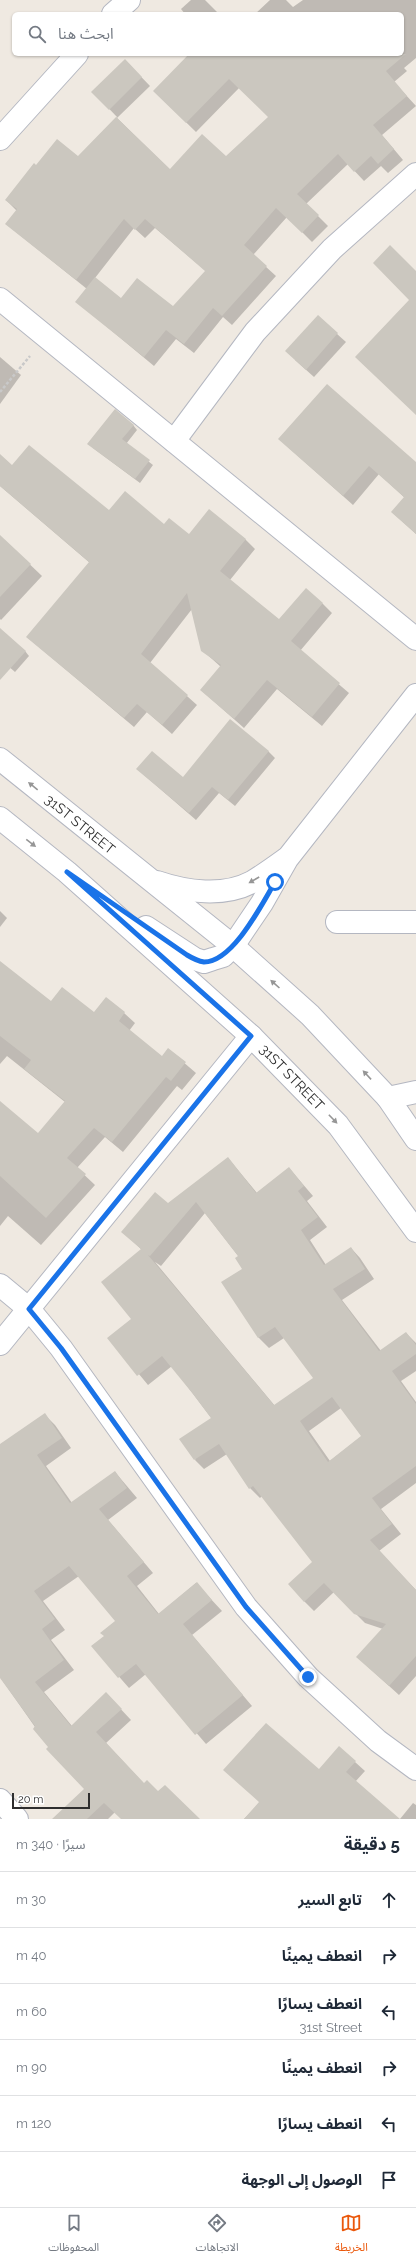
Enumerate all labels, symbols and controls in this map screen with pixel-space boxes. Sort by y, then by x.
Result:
search box [12,12,404,56]
icon: search [26,23,48,45]
text: ابحث هنا [58,25,114,43]
one-way arrow [28,782,39,790]
street label: 31ST STREET [42,791,119,857]
one-way arrow [25,838,36,847]
route start [266,873,284,891]
one-way arrow [248,876,260,883]
one-way arrow [270,979,280,988]
street label: 31ST STREET [257,1041,328,1114]
one-way arrow [362,1070,371,1080]
one-way arrow [328,1114,338,1124]
route end [299,1668,317,1686]
scale bar [12,1791,90,1810]
text: 20 m [18,1793,43,1806]
text: 5 دقيقة [344,1834,400,1854]
text: سيرًا · 340 m [16,1837,85,1852]
icon: ahead [378,1889,400,1911]
text: تابع السير [298,1891,362,1909]
text: 30 m [16,1892,46,1907]
icon: right [378,1945,400,1967]
text: انعطف يمينًا [282,1947,362,1965]
text: 40 m [16,1948,46,1963]
text: انعطف يسارًا [278,1995,362,2013]
icon: left [378,2001,400,2023]
text: 60 m [16,2004,47,2019]
text: 31st Street [300,2020,362,2035]
icon: right [378,2057,400,2079]
text: انعطف يمينًا [282,2059,362,2077]
text: 90 m [16,2060,47,2075]
icon: left [378,2113,400,2135]
text: انعطف يسارًا [278,2115,362,2133]
text: 120 m [16,2116,52,2131]
icon: arrive [378,2169,400,2191]
text: الوصول إلى الوجهة [242,2171,362,2189]
tab: المحفوظات [48,2212,99,2259]
tab: الاتجاهات [196,2212,239,2259]
tab: الخريطة [335,2212,368,2259]

